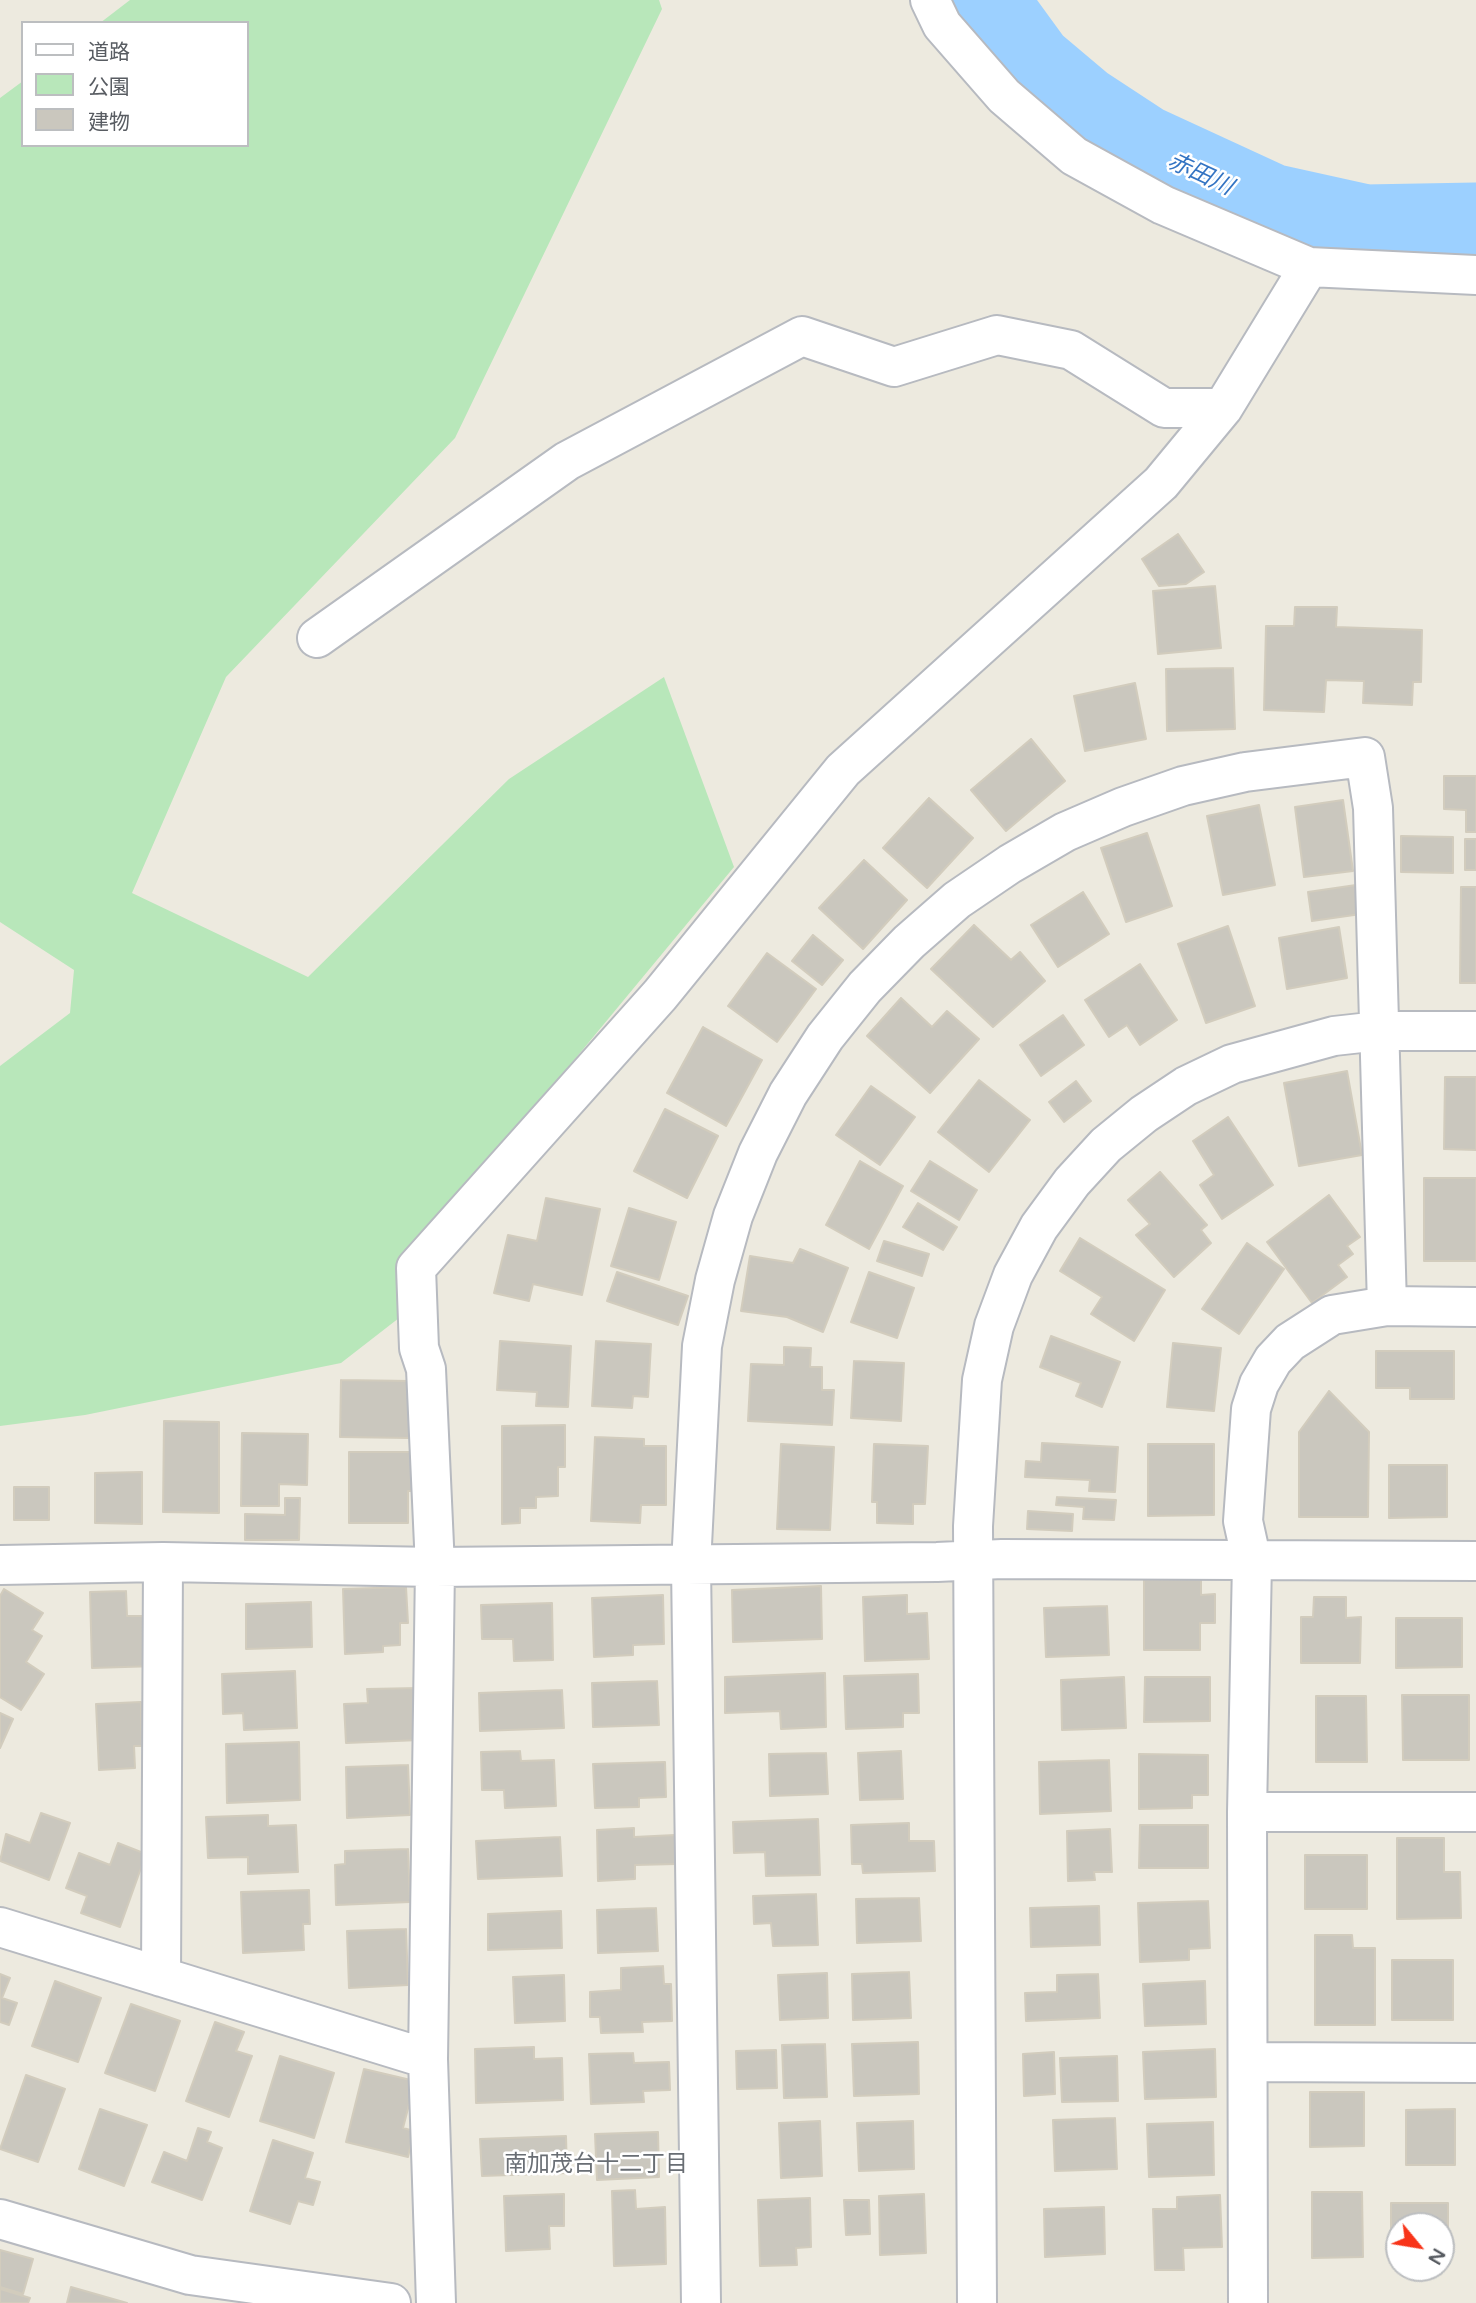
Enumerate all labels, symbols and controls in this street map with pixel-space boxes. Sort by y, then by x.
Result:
legend [21,21,248,147]
text: 道路 [88,40,130,65]
text: 公園 [88,75,130,100]
text: 建物 [88,110,130,135]
water label: 赤田川 [1163,148,1237,202]
district label: 南加茂台十二丁目 [504,2151,688,2179]
north arrow [1385,2212,1455,2282]
text: N [1423,2244,1450,2269]

